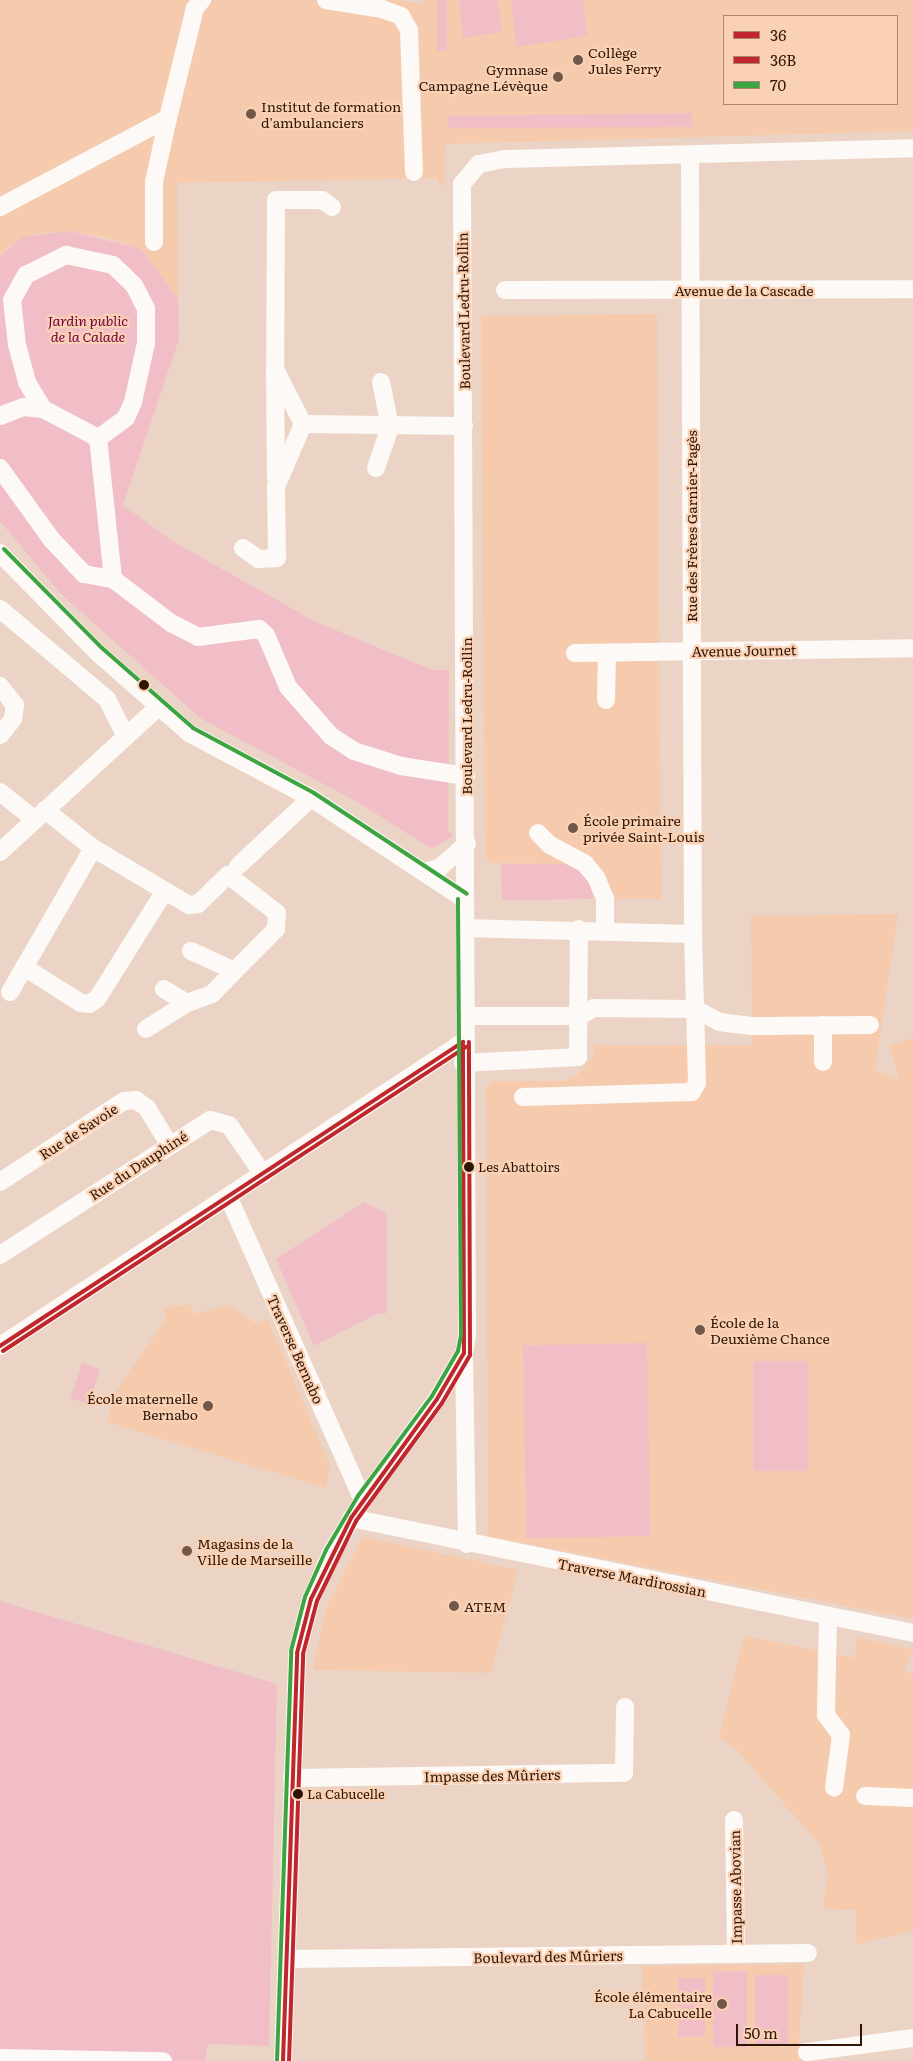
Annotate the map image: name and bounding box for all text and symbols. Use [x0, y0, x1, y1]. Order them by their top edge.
legend [723, 15, 898, 105]
text: 36 [770, 23, 786, 46]
place label: Collège Jules Ferry [588, 44, 661, 76]
text: 36B [770, 48, 796, 71]
marker: Collège Jules Ferry [572, 54, 584, 66]
place label: Gymnase Campagne Lévèque [419, 61, 548, 94]
marker: Gymnase Campagne Lévèque [552, 71, 564, 83]
text: 70 [770, 73, 786, 96]
place label: Institut de formation d'ambulanciers [261, 98, 401, 130]
marker: Institut de formation d'ambulanciers [245, 108, 257, 120]
street label: Boulevard Ledru-Rollin [453, 232, 473, 390]
street label: Avenue de la Cascade [674, 282, 814, 298]
park label: Jardin public de la Calade [48, 312, 128, 344]
street label: Rue des Frères Garnier-Pagès [683, 430, 699, 622]
street label: Boulevard Ledru-Rollin [458, 637, 474, 795]
street label: Avenue Journet [692, 641, 796, 659]
unlabelled marker [139, 680, 149, 690]
place label: École primaire privée Saint-Louis [583, 812, 704, 844]
marker: École primaire privée Saint-Louis [567, 822, 579, 834]
street label: Rue de Savoie [36, 1099, 120, 1163]
street label: Rue du Dauphiné [86, 1127, 190, 1203]
place label: Les Abattoirs [478, 1159, 560, 1175]
marker: Les Abattoirs [464, 1162, 474, 1172]
street label: Traverse Bernabo [264, 1292, 328, 1406]
place label: École de la Deuxième Chance [710, 1314, 830, 1346]
marker: École de la Deuxième Chance [694, 1324, 706, 1336]
place label: École maternelle Bernabo [87, 1390, 198, 1422]
marker: École maternelle Bernabo [202, 1400, 214, 1412]
place label: Magasins de la Ville de Marseille [197, 1535, 312, 1568]
marker: Magasins de la Ville de Marseille [181, 1545, 193, 1557]
street label: Traverse Mardirossian [556, 1554, 708, 1600]
place label: ATEM [464, 1598, 506, 1614]
marker: ATEM [448, 1600, 460, 1612]
street label: Impasse des Mûriers [424, 1765, 560, 1785]
place label: La Cabucelle [307, 1786, 385, 1802]
marker: La Cabucelle [293, 1789, 303, 1799]
street label: Impasse Abovian [726, 1830, 744, 1944]
street label: Boulevard des Mûriers [473, 1946, 623, 1966]
place label: École élémentaire La Cabucelle [594, 1988, 712, 2020]
marker: École élémentaire La Cabucelle [716, 1998, 728, 2010]
scale bar [738, 2014, 864, 2046]
text: 50 m [744, 2021, 778, 2044]

